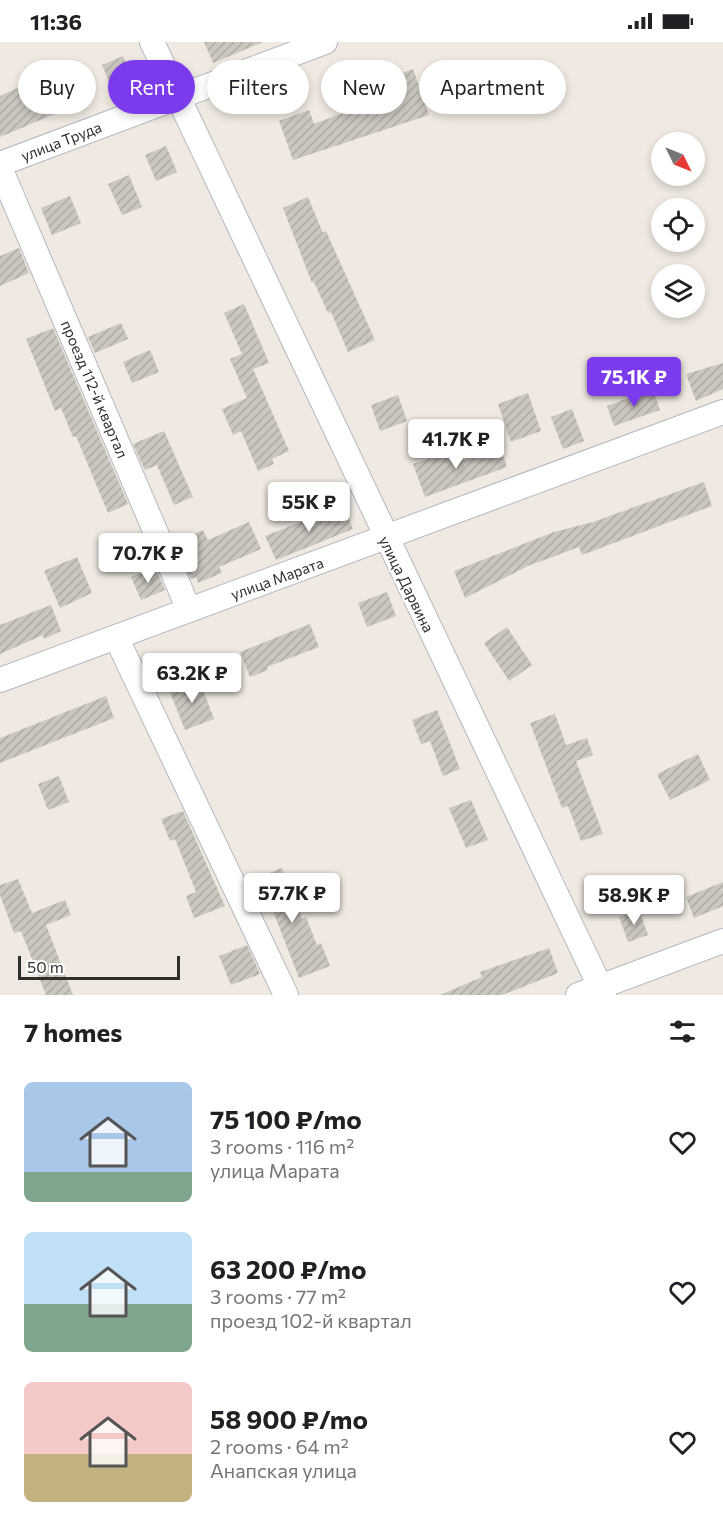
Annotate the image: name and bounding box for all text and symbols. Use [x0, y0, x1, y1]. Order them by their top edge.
text: 11:36 [30, 8, 82, 35]
chip: Buy [18, 60, 96, 114]
chip: Rent [108, 60, 195, 114]
chip: Filters [207, 60, 309, 114]
chip: New [321, 60, 407, 114]
chip: Apartment [419, 60, 566, 114]
street label: улица Труда [18, 117, 104, 165]
north arrow [651, 132, 705, 186]
map controls [651, 132, 705, 318]
button: locate [651, 198, 705, 252]
button: layers [651, 264, 705, 318]
street label: проезд 112-й квартал [58, 317, 132, 461]
pin: 75.1K ₽ [579, 357, 689, 408]
text: 75.1K ₽ [601, 364, 667, 388]
pin: 41.7K ₽ [401, 419, 511, 470]
text: 41.7K ₽ [422, 426, 490, 450]
pin: 55K ₽ [267, 482, 351, 533]
text: 55K ₽ [282, 489, 336, 513]
pin: 70.7K ₽ [93, 533, 203, 584]
street label: улица Дарвина [376, 533, 438, 635]
text: 70.7K ₽ [113, 540, 183, 564]
street label: улица Марата [228, 553, 326, 603]
pin: 63.2K ₽ [137, 653, 247, 704]
text: 63.2K ₽ [156, 660, 228, 684]
pin: 57.7K ₽ [237, 873, 347, 924]
pin: 58.9K ₽ [579, 875, 689, 926]
text: 57.7K ₽ [258, 880, 326, 904]
text: 58.9K ₽ [598, 882, 670, 906]
scale bar [18, 953, 180, 980]
text: 50 m [27, 957, 64, 976]
icon: filters [666, 1015, 699, 1048]
text: 7 homes [24, 1016, 122, 1047]
text: 75 100 ₽/mo [210, 1103, 362, 1134]
icon: home [72, 1106, 144, 1178]
icon: heart [666, 1126, 699, 1159]
text: 3 rooms · 116 m² [210, 1134, 354, 1158]
text: улица Марата [210, 1158, 340, 1182]
text: 63 200 ₽/mo [210, 1253, 366, 1284]
icon: home [72, 1256, 144, 1328]
icon: heart [666, 1276, 699, 1309]
text: 3 rooms · 77 m² [210, 1284, 346, 1308]
text: проезд 102-й квартал [210, 1308, 412, 1332]
text: 58 900 ₽/mo [210, 1403, 368, 1434]
icon: home [72, 1406, 144, 1478]
icon: heart [666, 1426, 699, 1459]
text: 2 rooms · 64 m² [210, 1434, 349, 1458]
text: Анапская улица [210, 1458, 357, 1482]

